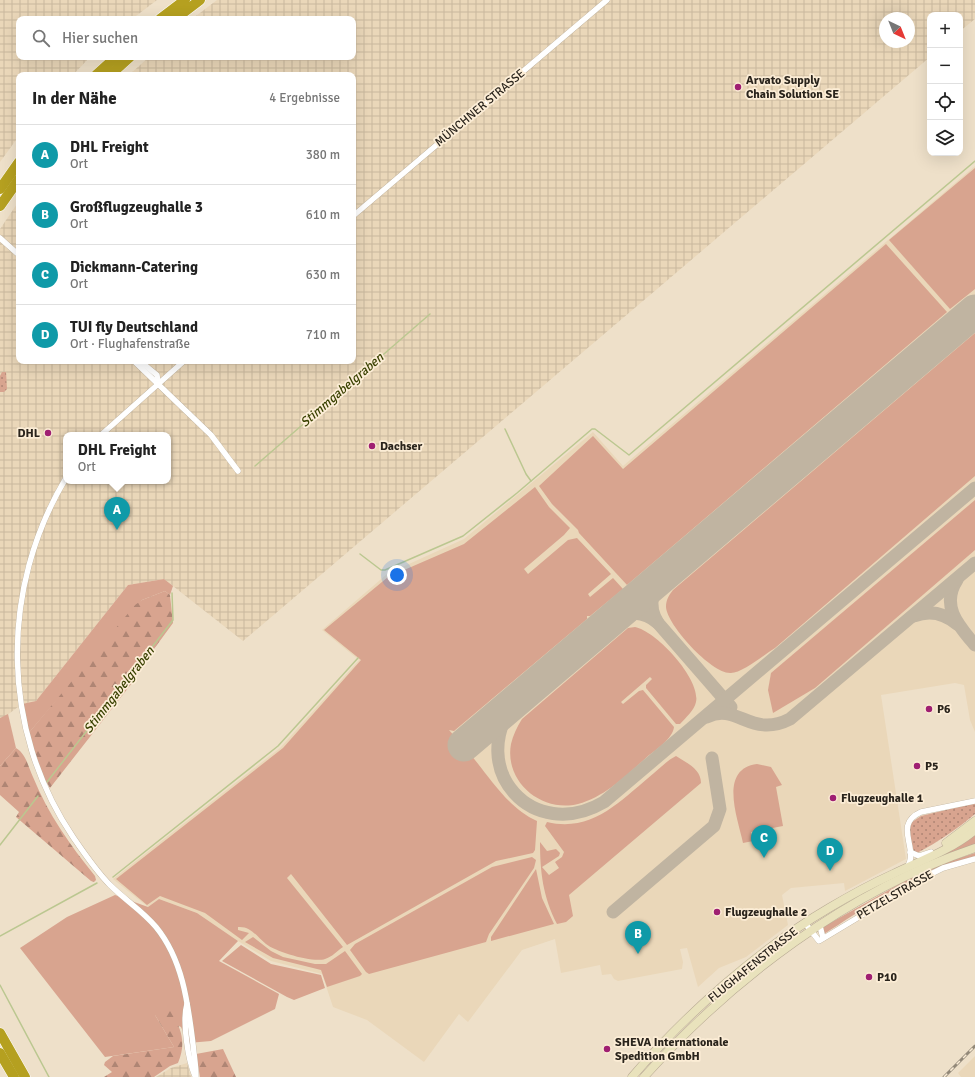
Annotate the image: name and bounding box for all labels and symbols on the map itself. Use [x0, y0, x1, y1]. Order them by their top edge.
north arrow [879, 12, 915, 48]
street label: MÜNCHNER STRASSE [432, 66, 528, 150]
place label: Arvato Supply Chain Solution SE [746, 73, 839, 102]
marker: Arvato Supply Chain Solution SE [733, 82, 743, 92]
water label: Stimmgabelgraben [297, 349, 388, 431]
place label: DHL [17, 426, 41, 441]
marker: DHL [43, 428, 53, 438]
place label: Dachser [380, 439, 422, 454]
marker: Dachser [367, 441, 377, 451]
pin: A [104, 497, 130, 530]
your location [387, 565, 407, 585]
water label: Stimmgabelgraben [80, 643, 158, 736]
place label: P6 [937, 702, 951, 717]
marker: P6 [924, 704, 934, 714]
place label: P5 [925, 759, 939, 774]
marker: P5 [912, 761, 922, 771]
place label: Flugzeughalle 1 [841, 791, 924, 806]
marker: Flugzeughalle 1 [828, 793, 838, 803]
pin: C [751, 825, 777, 858]
pin: D [817, 838, 843, 871]
street label: PETZELSTRASSE [854, 867, 936, 923]
place label: Flugzeughalle 2 [725, 905, 807, 920]
marker: Flugzeughalle 2 [712, 907, 722, 917]
pin: B [625, 921, 651, 954]
street label: FLUGHAFENSTRASSE [705, 924, 801, 1006]
place label: P10 [877, 970, 898, 985]
marker: P10 [864, 972, 874, 982]
place label: SHEVA Internationale Spedition GmbH [615, 1035, 729, 1064]
marker: SHEVA Internationale Spedition GmbH [602, 1044, 612, 1054]

